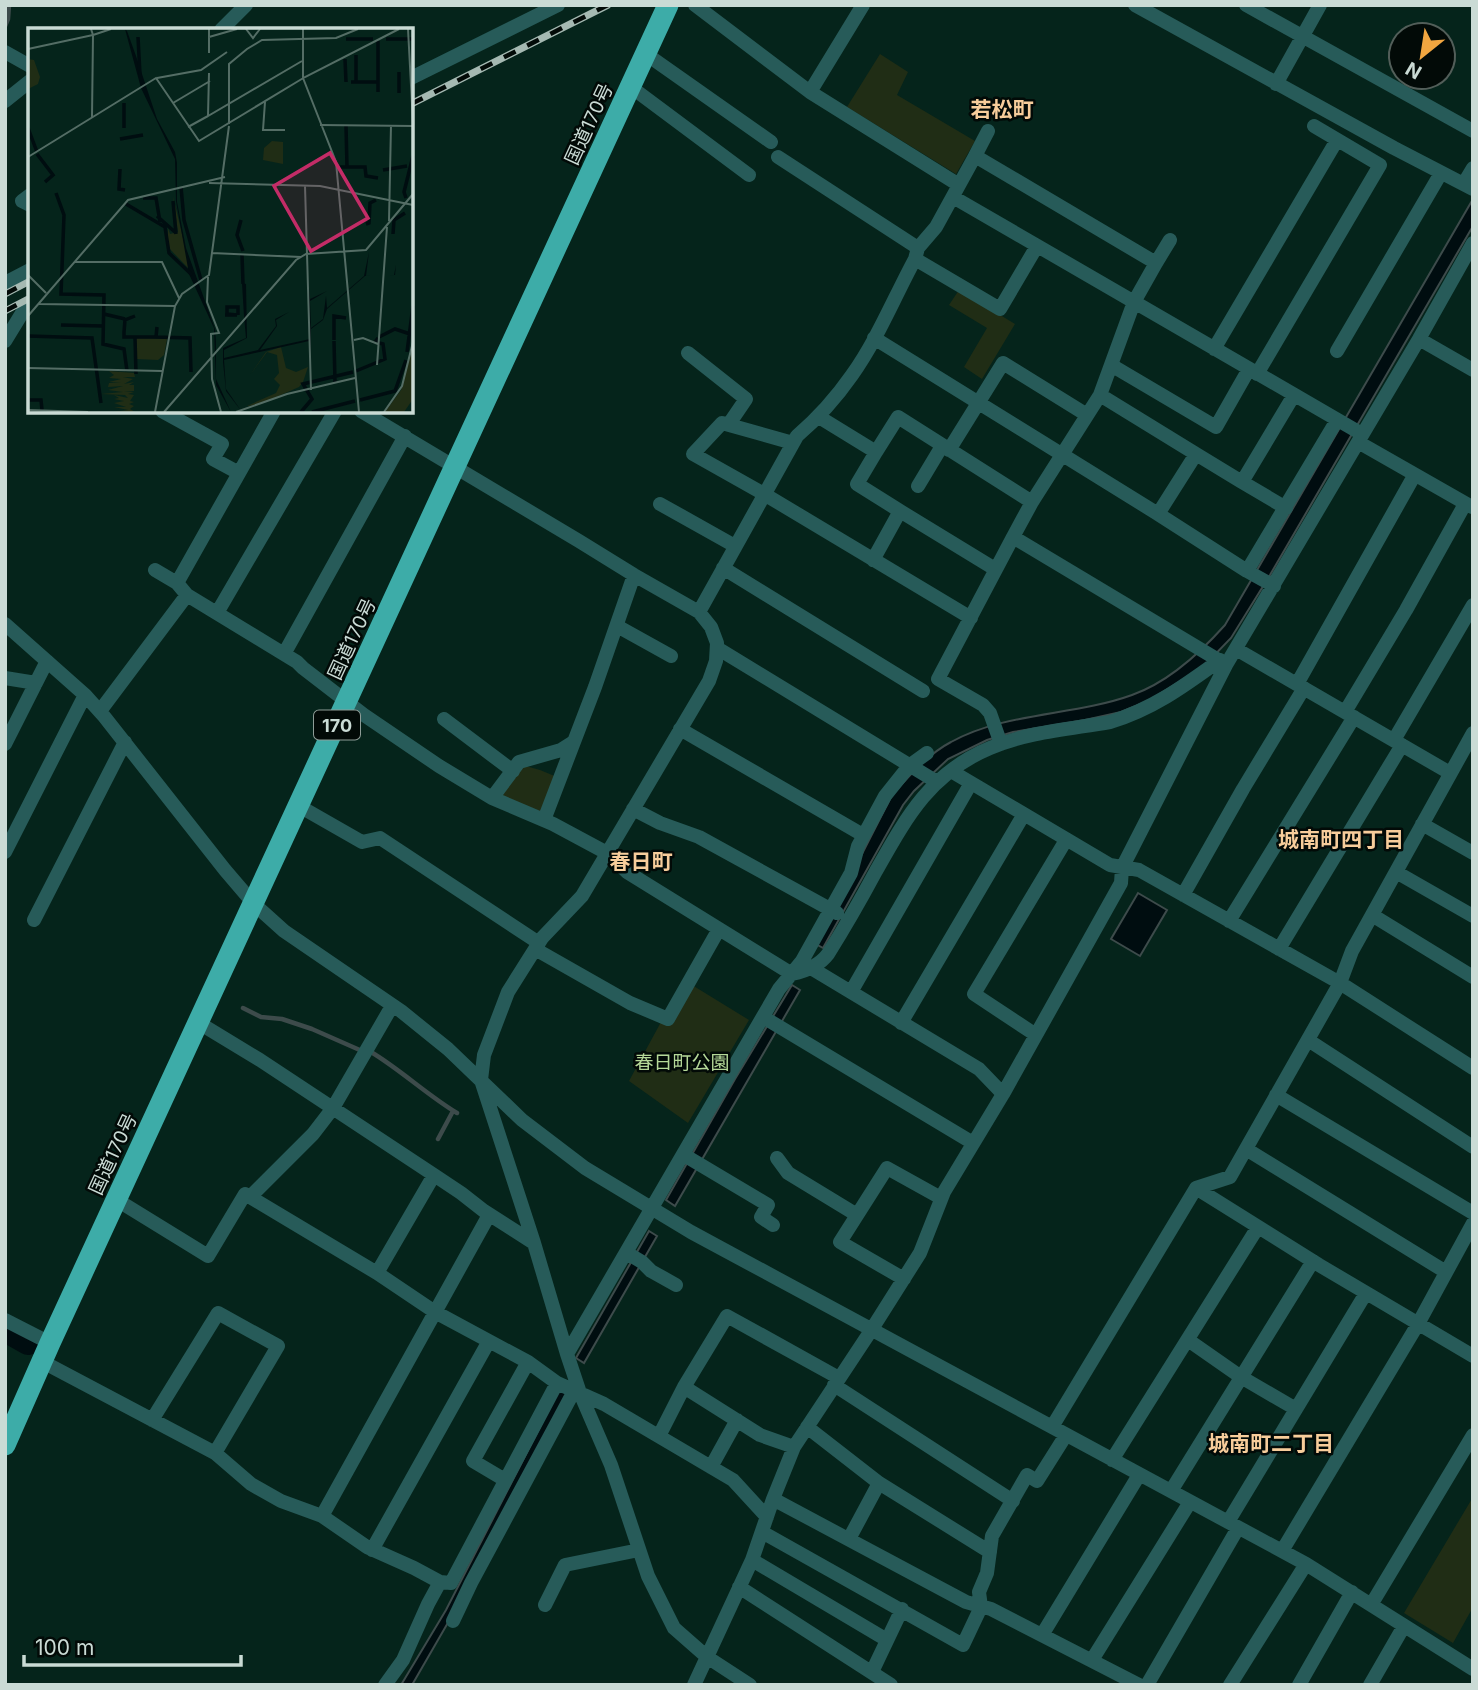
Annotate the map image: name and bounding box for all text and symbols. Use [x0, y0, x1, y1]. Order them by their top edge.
north arrow [1387, 21, 1457, 91]
inset map [28, 28, 413, 413]
text: N [1402, 57, 1426, 84]
street label: 国道170号 [560, 80, 618, 168]
district label: 若松町 [971, 97, 1034, 122]
street label: 国道170号 [323, 595, 381, 683]
road number: 170 [314, 710, 360, 740]
district label: 城南町四丁目 [1278, 827, 1404, 852]
district label: 春日町 [610, 849, 673, 874]
park label: 春日町公園 [634, 1051, 730, 1074]
street label: 国道170号 [84, 1110, 142, 1198]
district label: 城南町二丁目 [1208, 1431, 1334, 1456]
scale bar [24, 1624, 242, 1668]
text: 100 m [35, 1635, 94, 1660]

